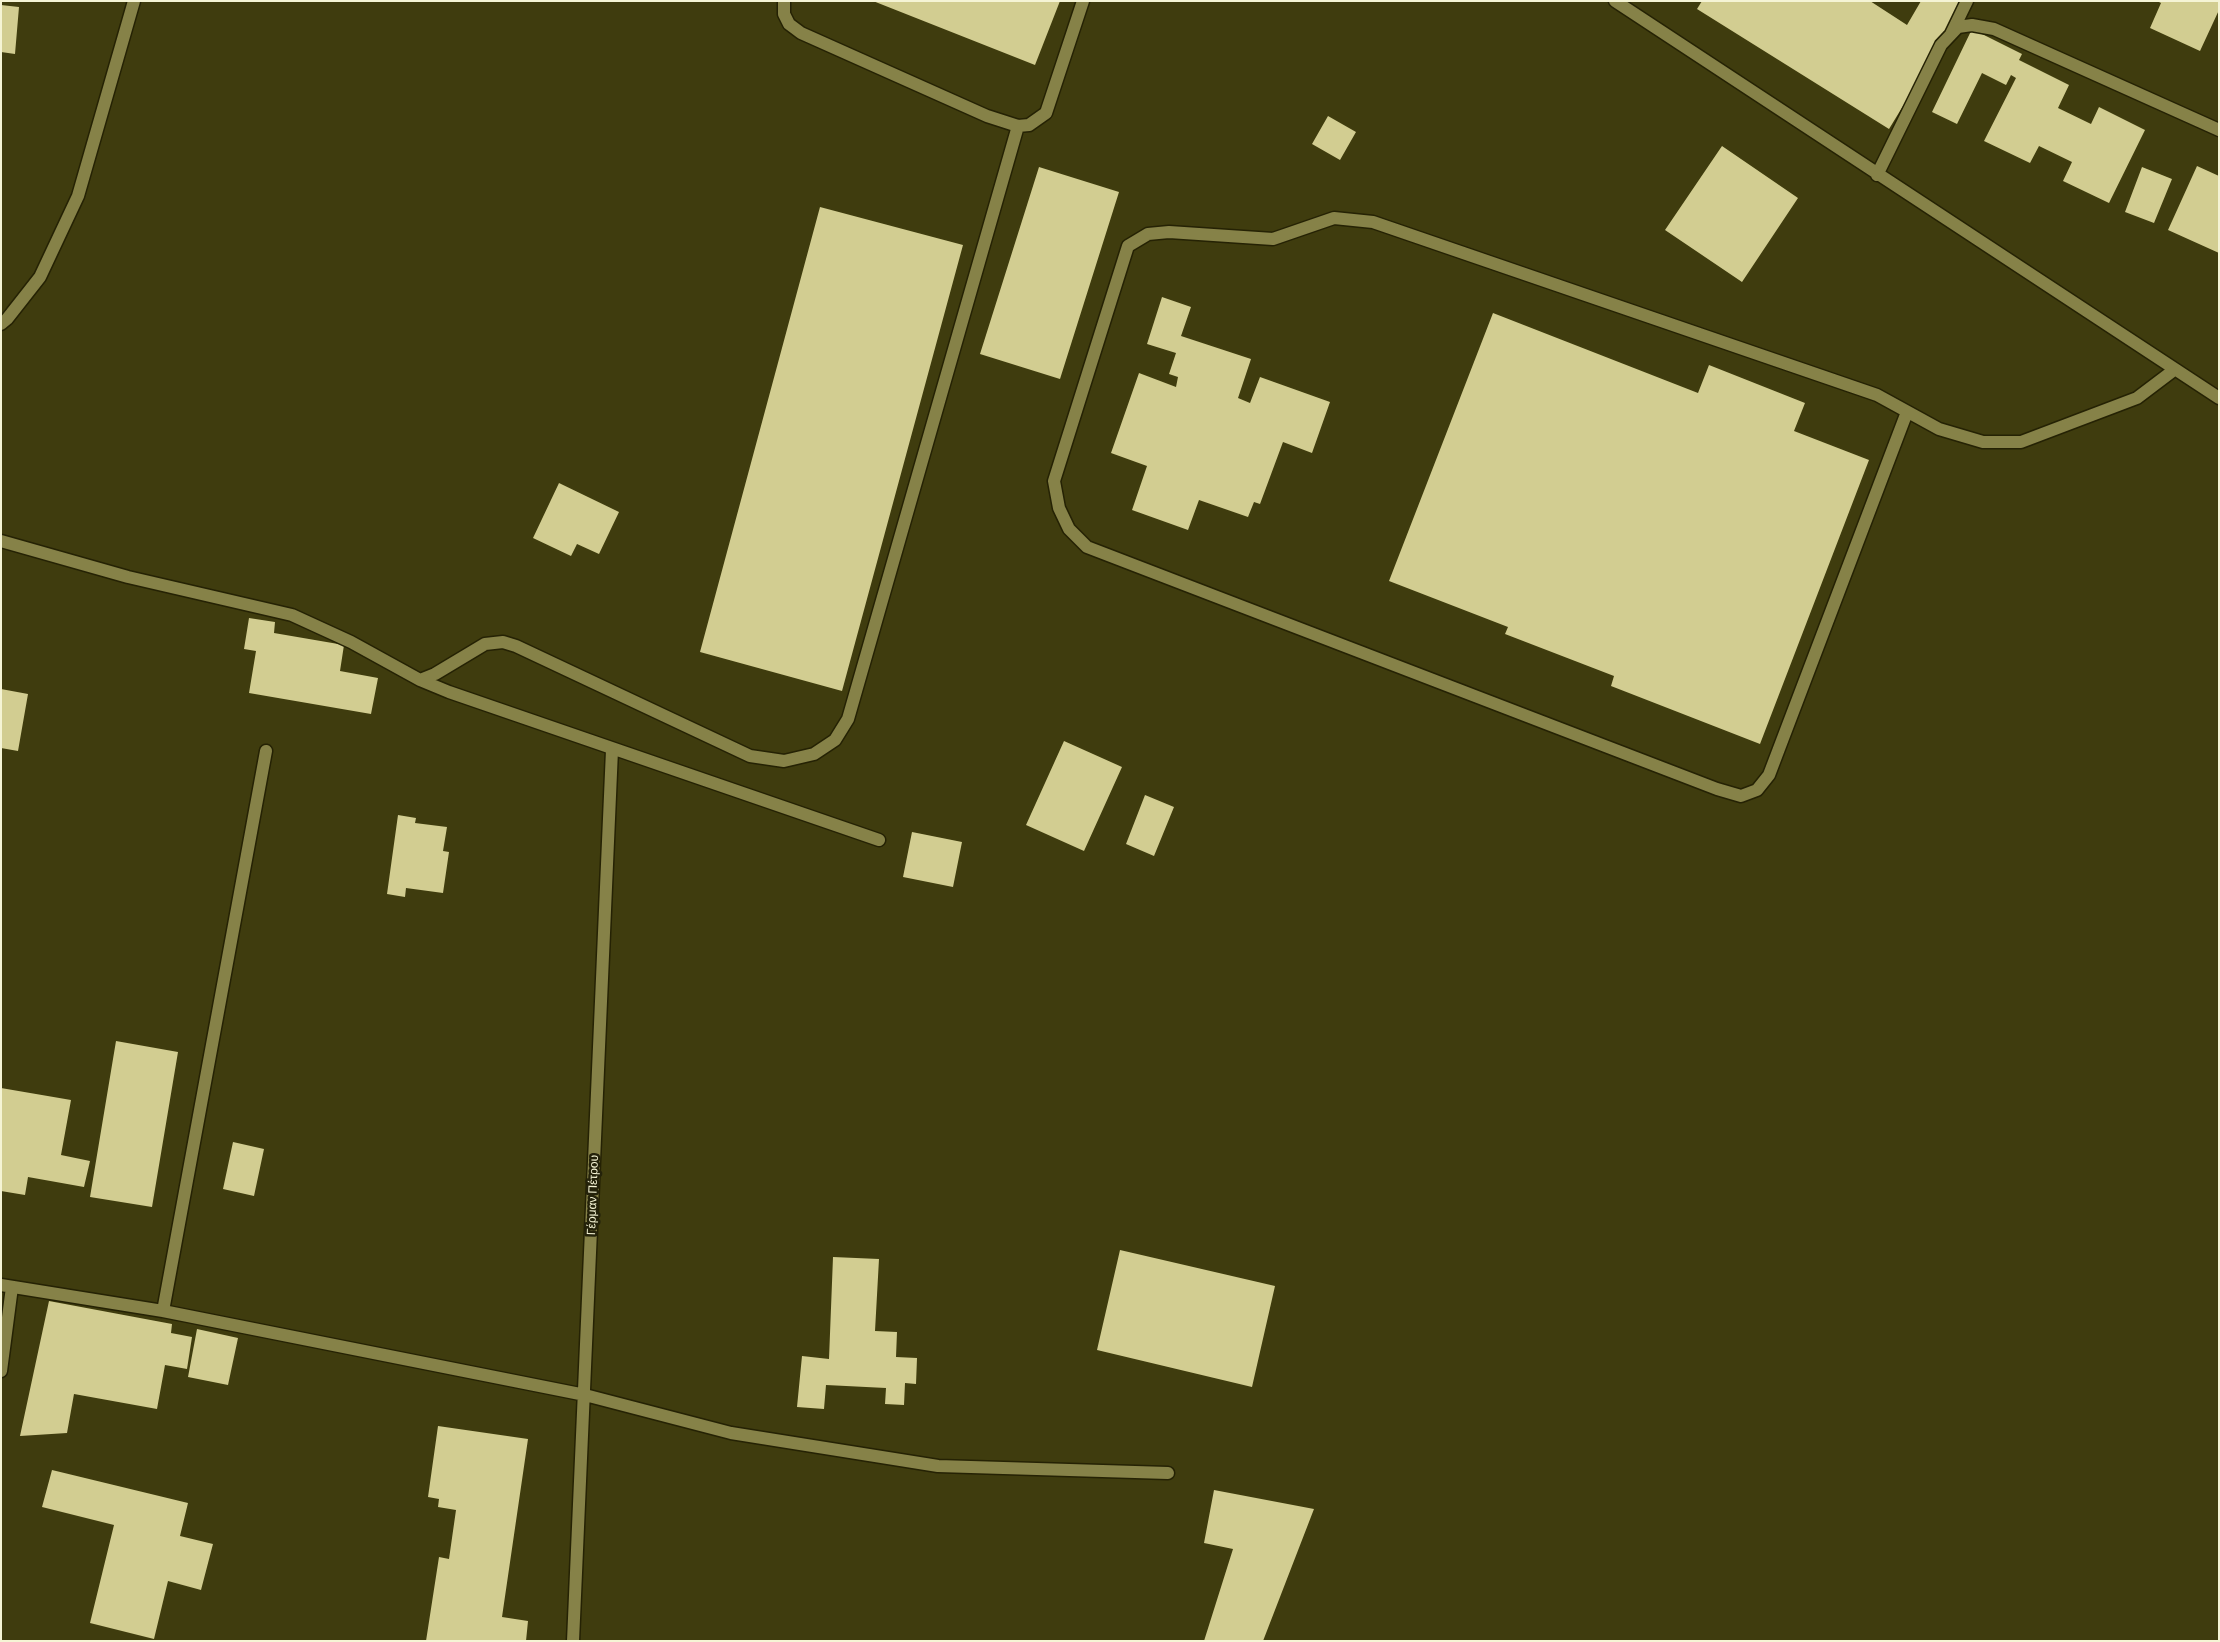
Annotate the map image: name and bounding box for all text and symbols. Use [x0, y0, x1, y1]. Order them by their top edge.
street label: Γέρμαν Πέτρου [584, 1155, 602, 1235]

